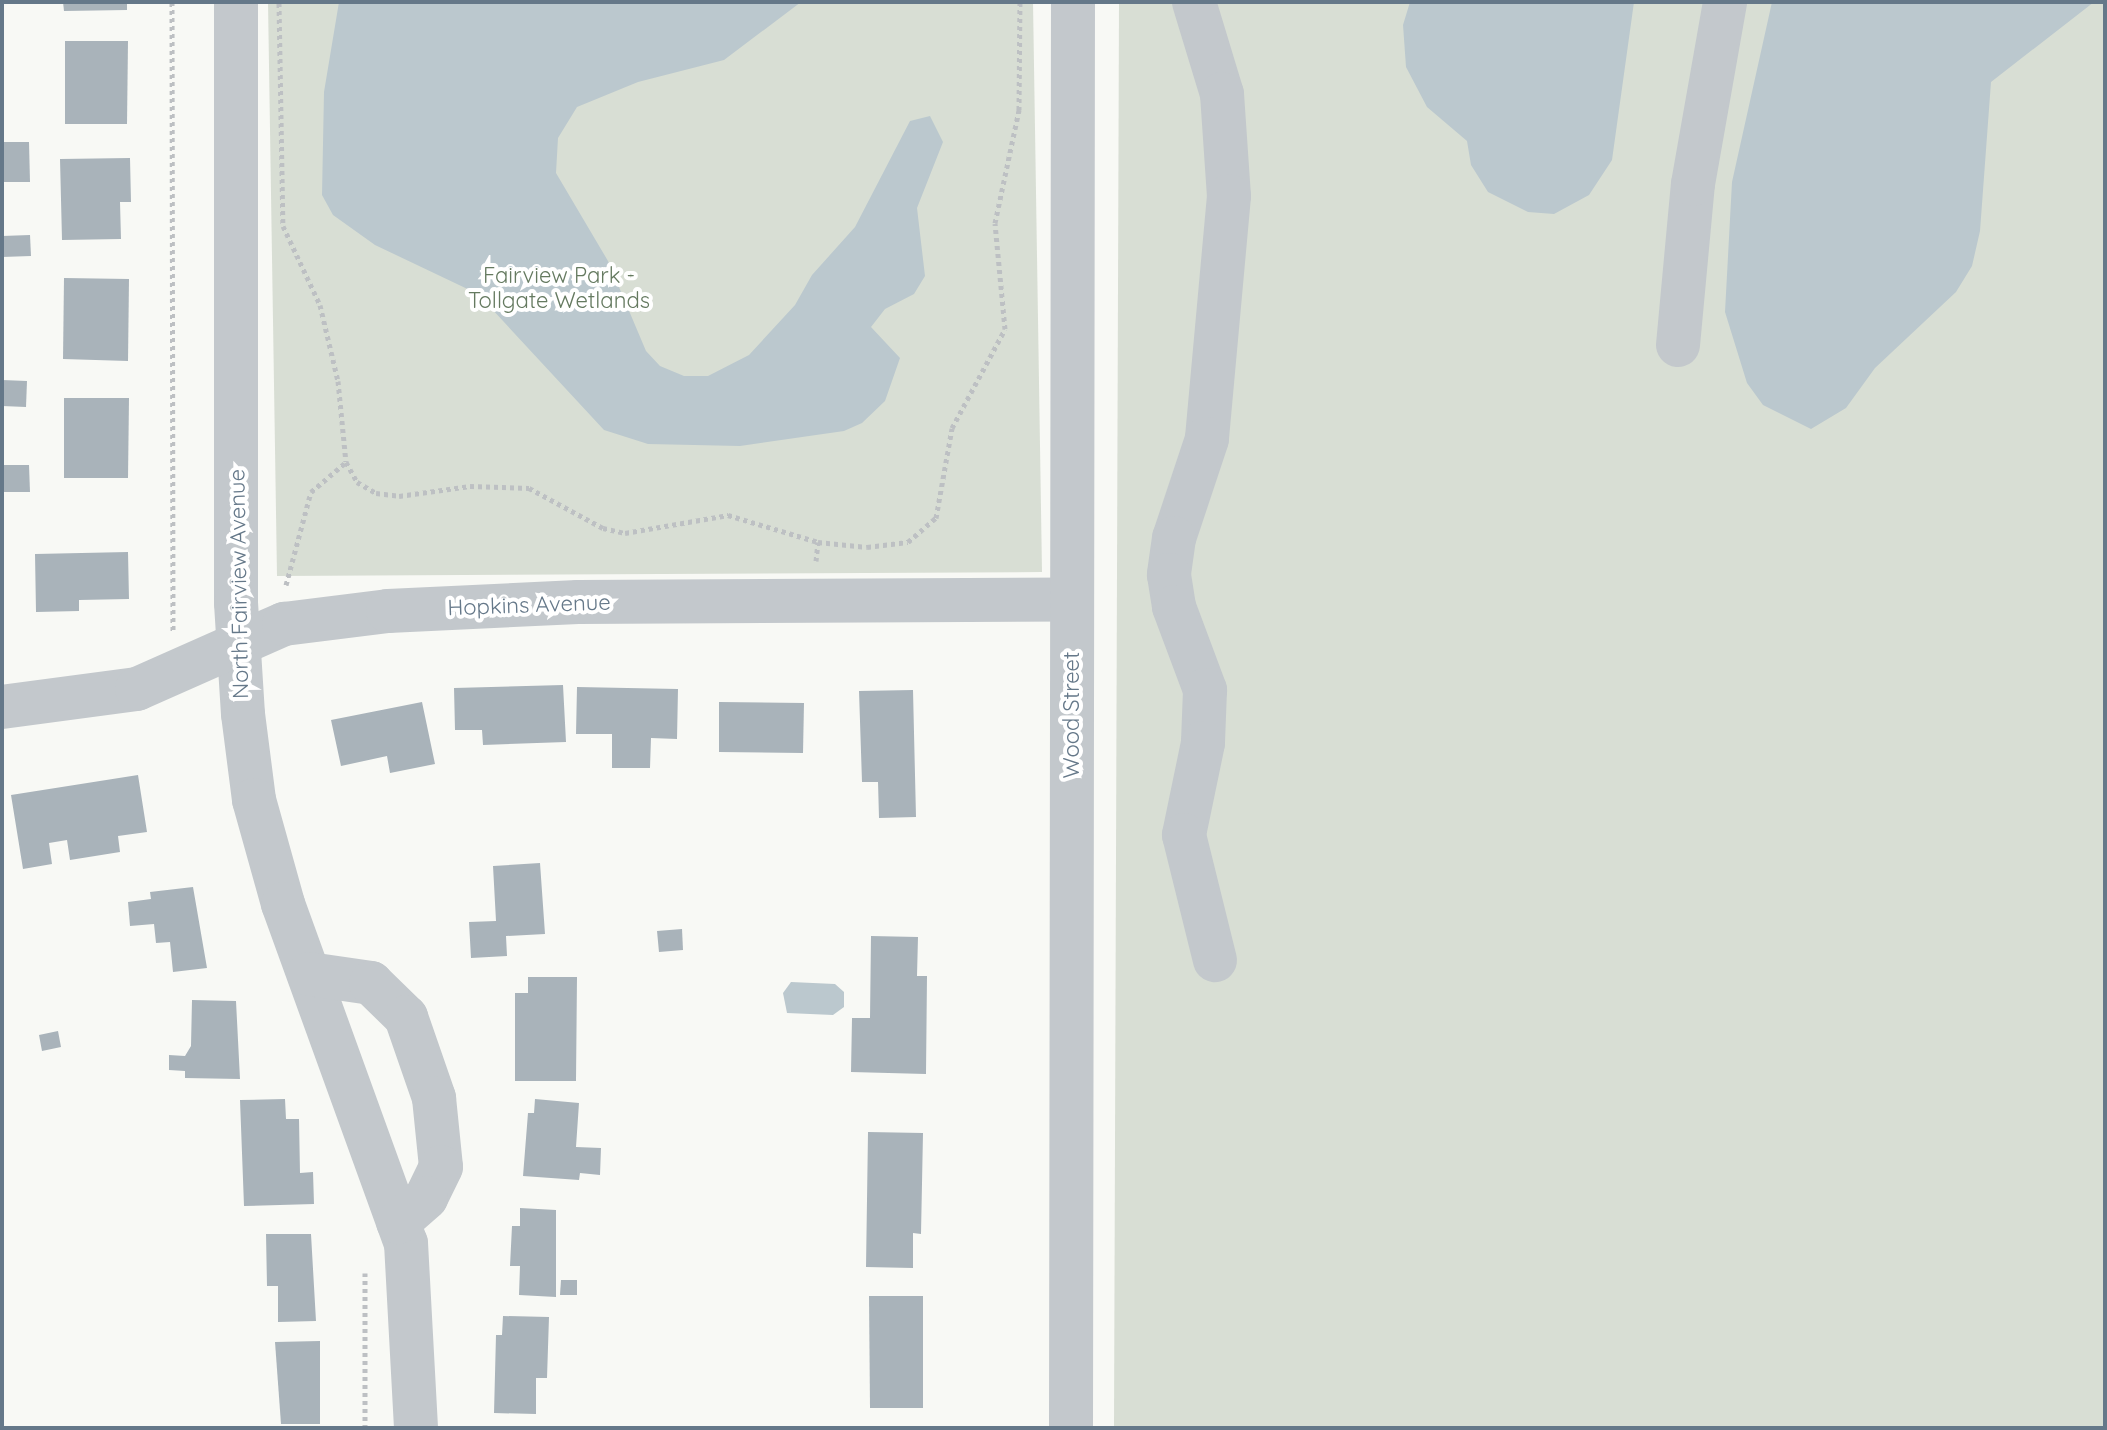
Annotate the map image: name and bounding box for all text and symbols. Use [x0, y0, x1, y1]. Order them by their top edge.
park label: Fairview Park - Tollgate Wetlands [468, 262, 650, 314]
street label: North Fairview Avenue [224, 469, 254, 699]
street label: Hopkins Avenue [447, 589, 611, 621]
street label: Wood Street [1059, 652, 1085, 778]

